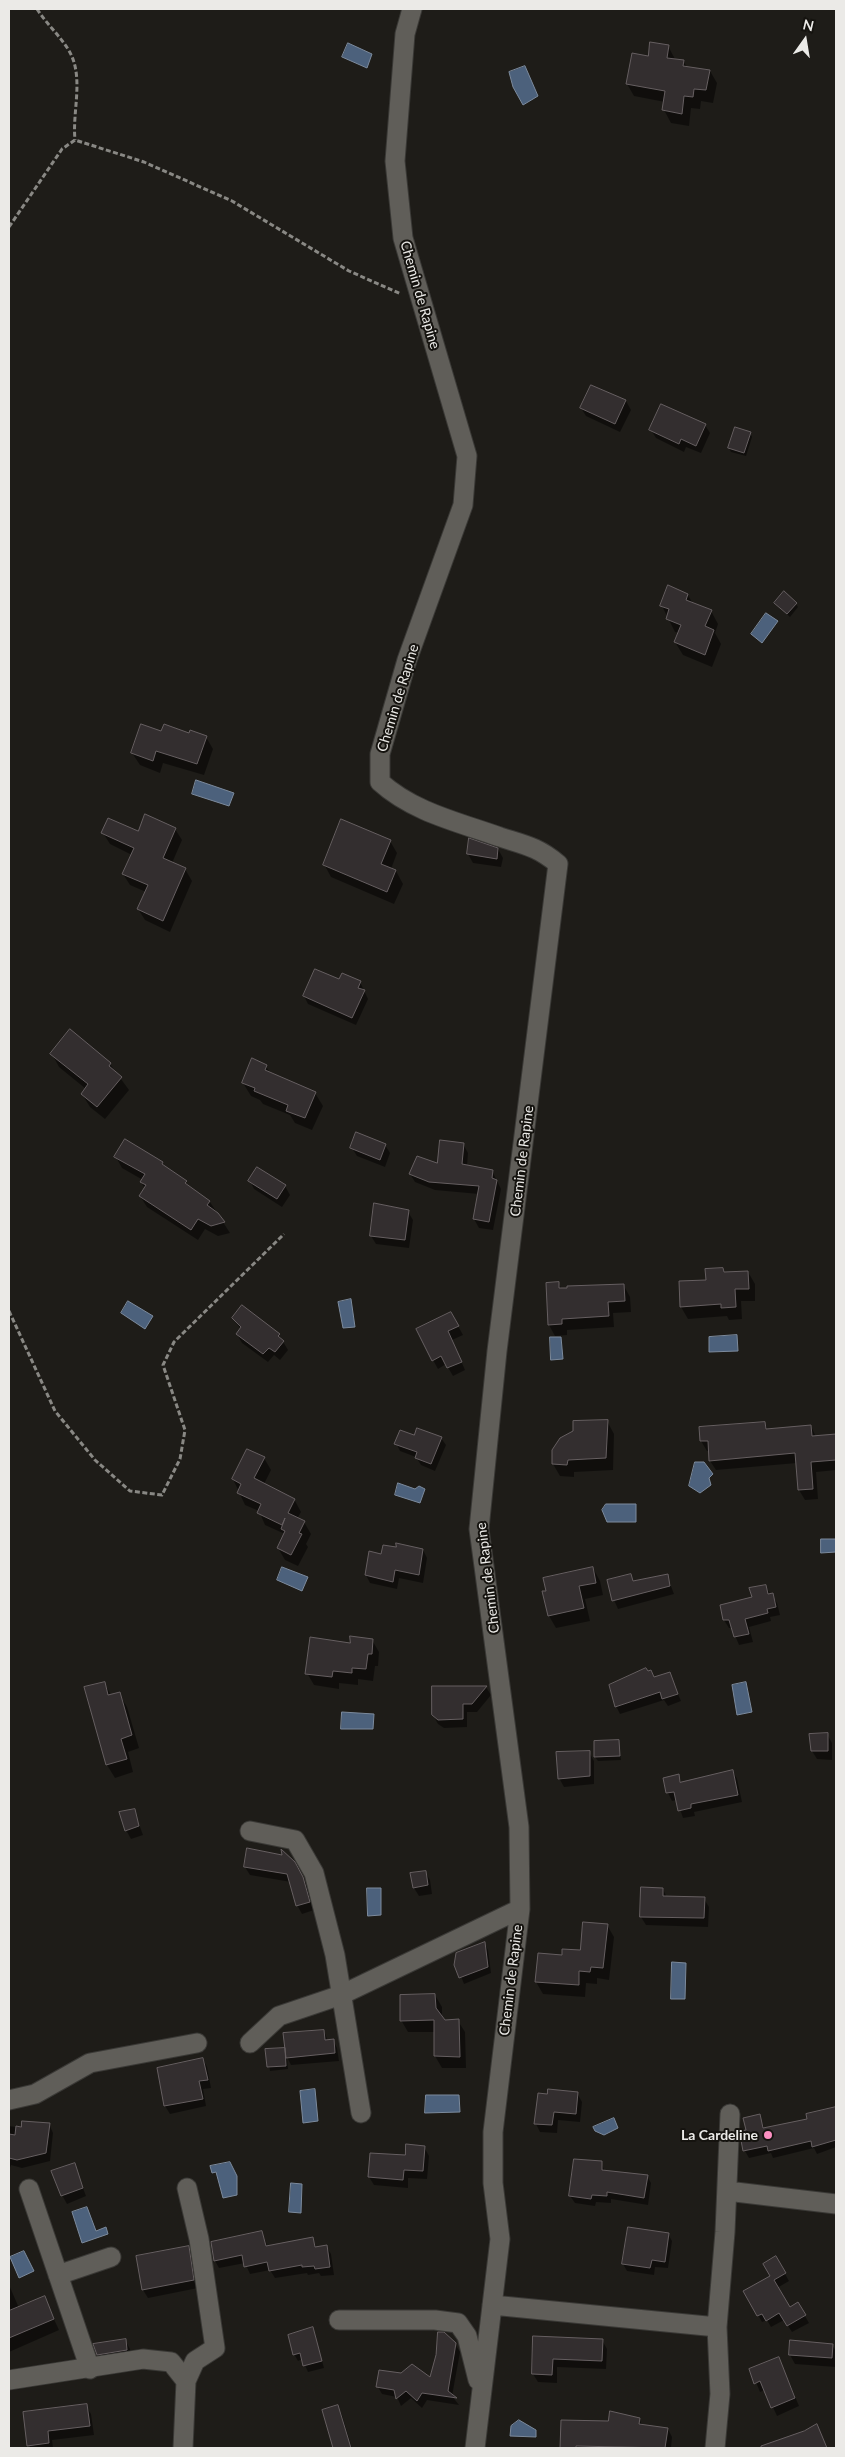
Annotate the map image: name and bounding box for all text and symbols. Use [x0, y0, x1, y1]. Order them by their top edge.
north arrow [780, 15, 830, 65]
text: N [801, 15, 816, 34]
street label: Chemin de Rapine [397, 239, 443, 351]
street label: Chemin de Rapine [374, 642, 422, 754]
street label: Chemin de Rapine [507, 1105, 537, 1217]
street label: Chemin de Rapine [473, 1522, 503, 1634]
street label: Chemin de Rapine [496, 1924, 526, 2036]
place label: La Cardeline [681, 2127, 758, 2143]
marker: La Cardeline [762, 2129, 774, 2141]

